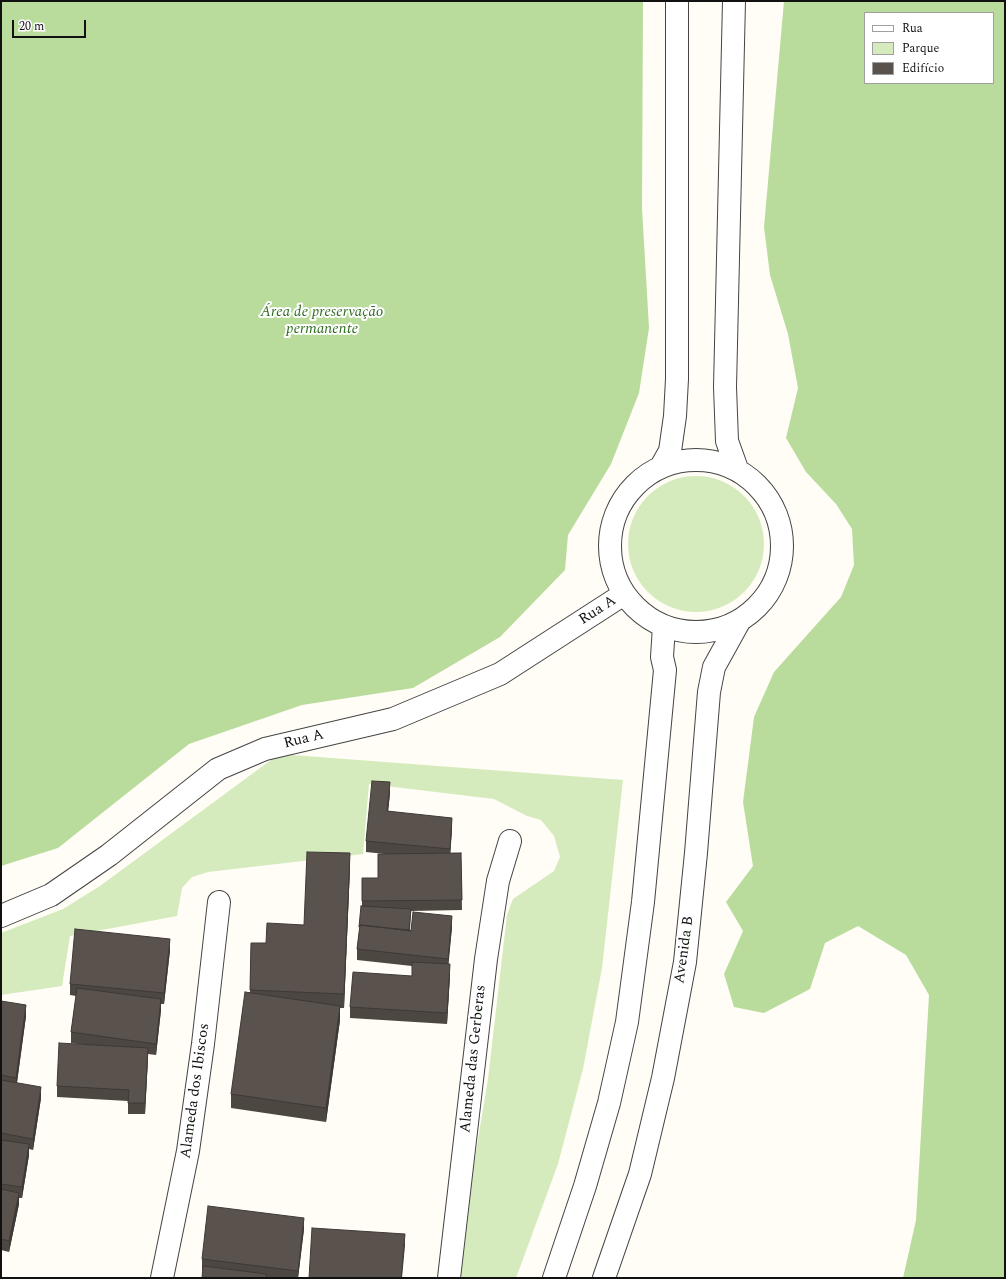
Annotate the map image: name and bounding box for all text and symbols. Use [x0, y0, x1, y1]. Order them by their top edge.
scale bar [14, 12, 88, 38]
legend [864, 12, 994, 84]
text: 20 m [19, 17, 44, 36]
text: Rua [902, 19, 923, 38]
text: Parque [902, 39, 939, 58]
text: Edifício [902, 59, 944, 78]
park label: Área de preservação permanente [261, 304, 383, 339]
street label: Rua A [576, 592, 620, 630]
street label: Rua A [282, 726, 326, 754]
street label: Avenida B [671, 915, 699, 985]
street label: Alameda das Gerberas [457, 984, 491, 1134]
street label: Alameda dos Ibiscos [178, 1022, 214, 1160]

